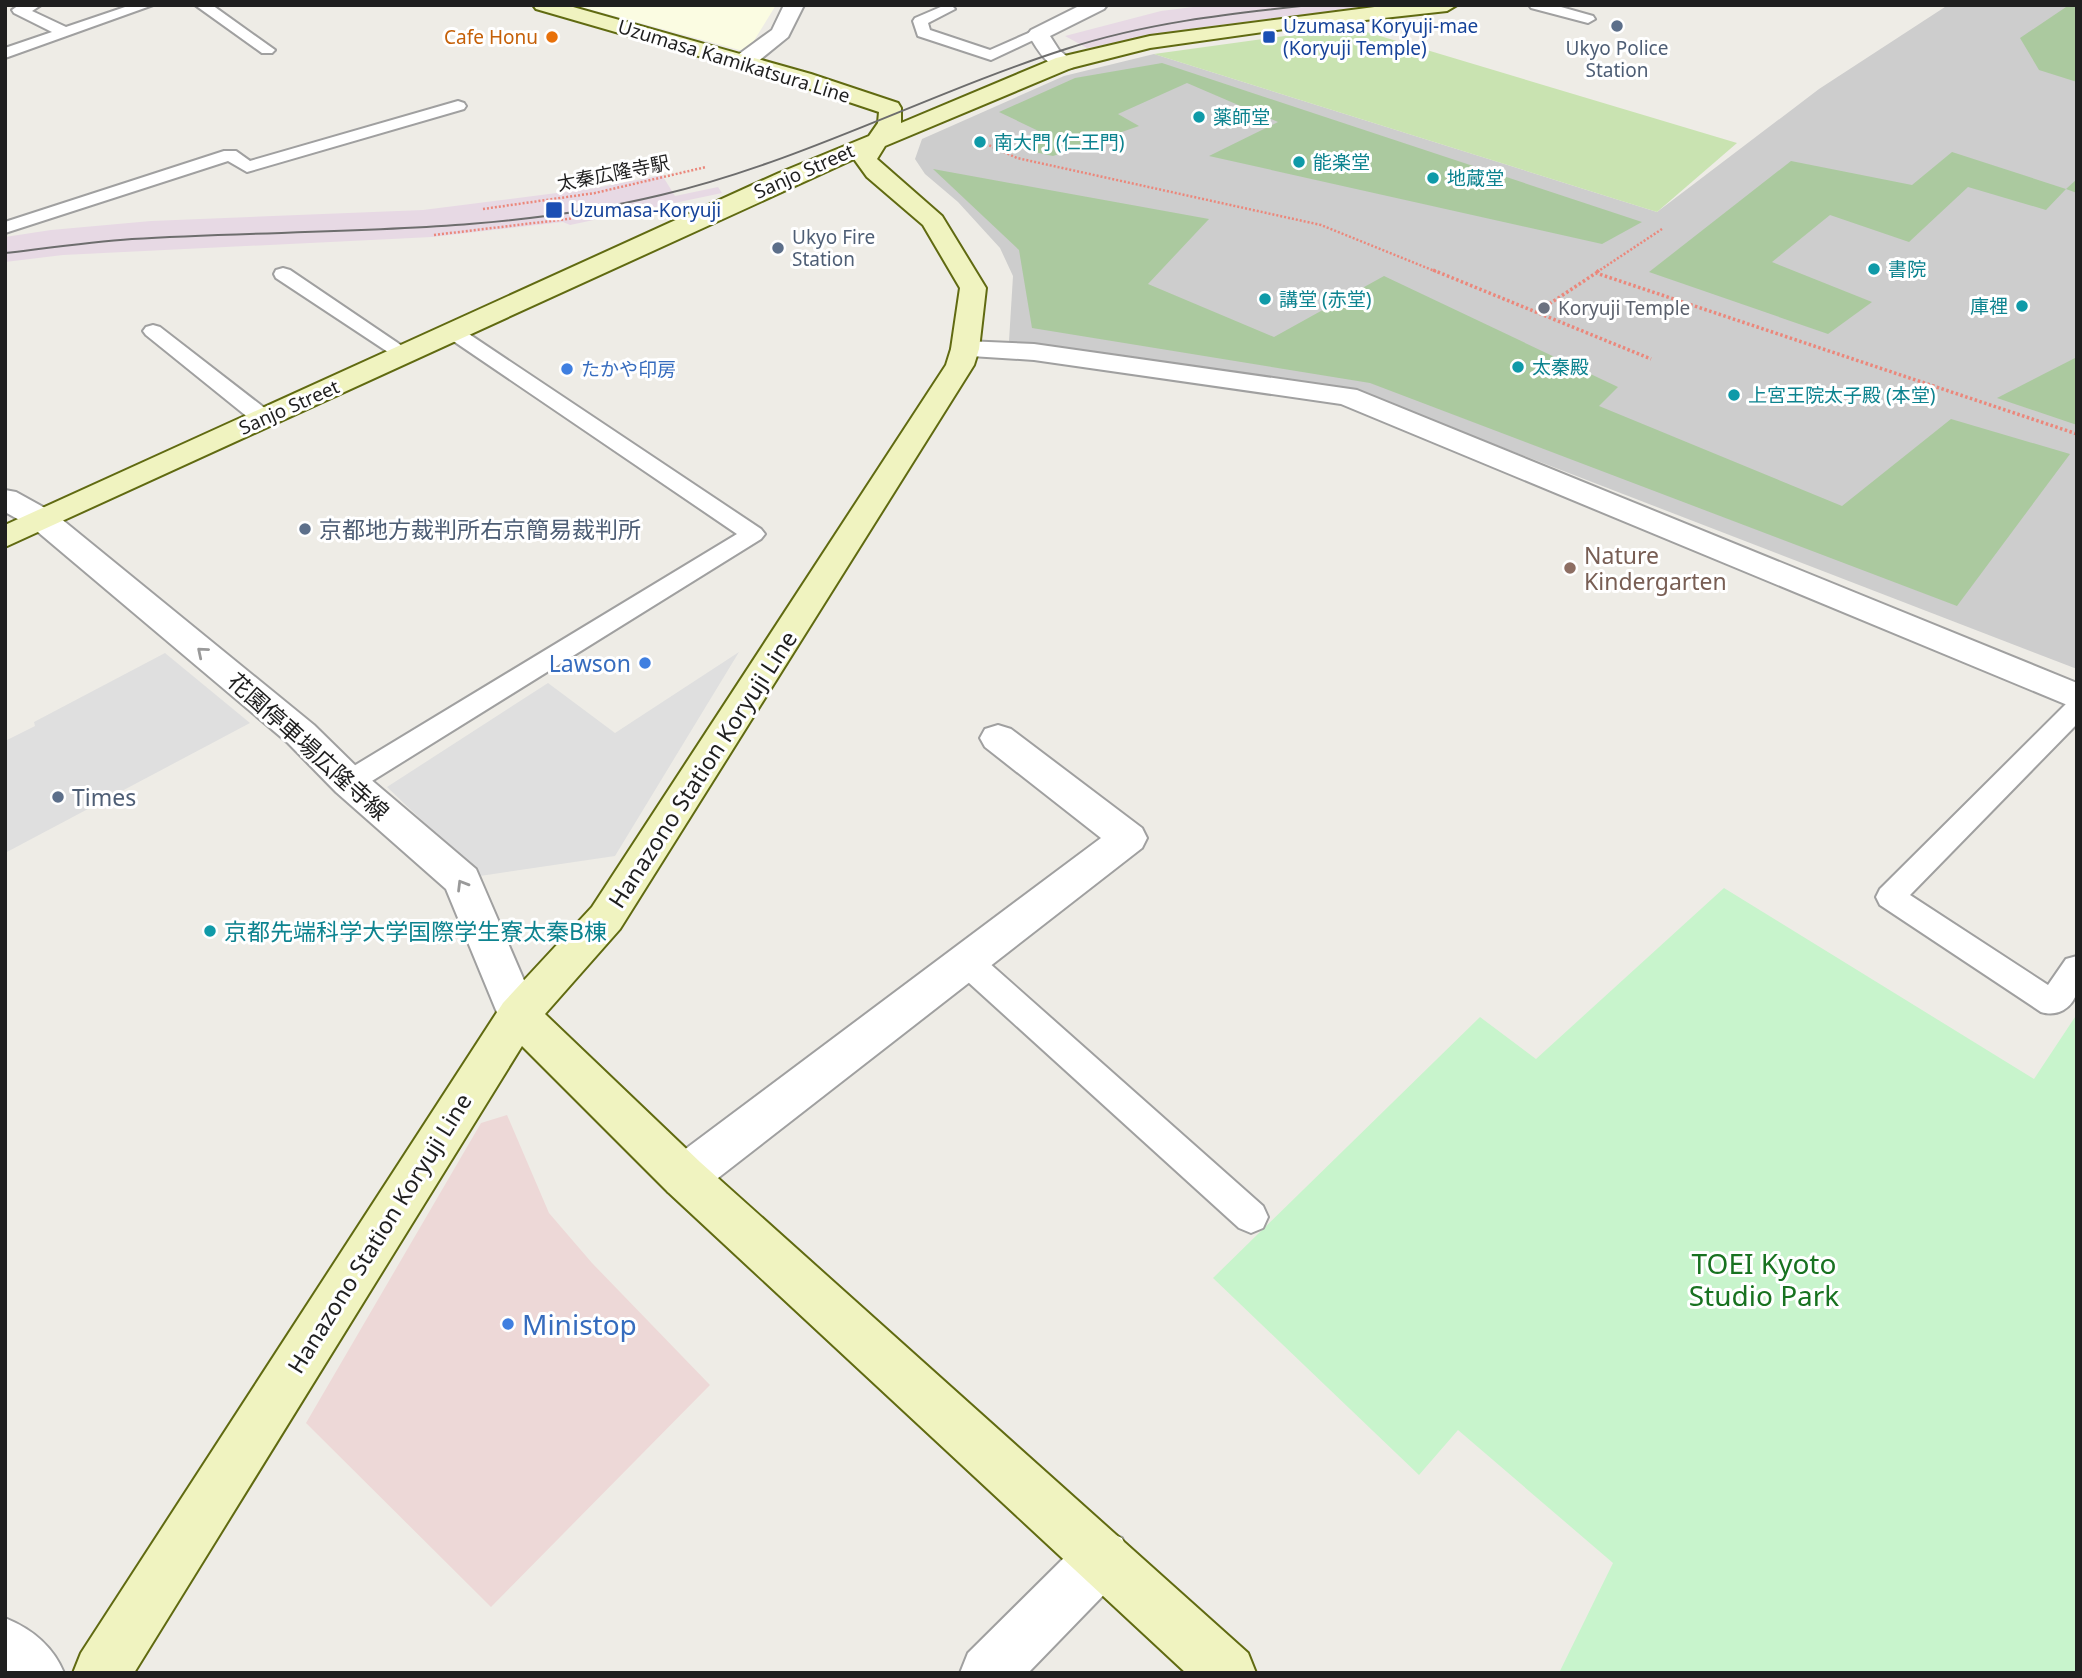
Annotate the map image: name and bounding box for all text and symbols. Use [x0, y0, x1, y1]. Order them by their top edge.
street label: Uzumasa Kamikatsura Line [615, 13, 853, 109]
place label: Uzumasa Koryuji-mae (Koryuji Temple) [1283, 13, 1478, 61]
marker: Ukyo Police Station [1609, 18, 1625, 34]
place label: Cafe Honu [444, 24, 538, 50]
marker: Cafe Honu [544, 29, 560, 45]
marker: Uzumasa Koryuji-mae (Koryuji Temple) [1261, 29, 1277, 45]
place label: Ukyo Police Station [1566, 35, 1668, 83]
place label: 薬師堂 [1213, 104, 1270, 130]
marker: 薬師堂 [1191, 109, 1207, 125]
place label: 南大門 (仁王門) [994, 129, 1124, 155]
marker: 南大門 (仁王門) [972, 134, 988, 150]
street label: Sanjo Street [750, 137, 858, 205]
street label: 太秦広隆寺駅 [555, 149, 671, 197]
place label: 能楽堂 [1313, 149, 1370, 175]
marker: 能楽堂 [1291, 154, 1307, 170]
place label: 地蔵堂 [1447, 165, 1504, 191]
marker: 地蔵堂 [1425, 170, 1441, 186]
place label: Uzumasa-Koryuji [570, 197, 721, 223]
marker: Uzumasa-Koryuji [544, 200, 564, 220]
place label: Ukyo Fire Station [792, 224, 875, 272]
marker: Ukyo Fire Station [770, 240, 786, 256]
place label: 書院 [1888, 256, 1926, 282]
marker: 書院 [1866, 261, 1882, 277]
place label: 講堂 (赤堂) [1279, 286, 1371, 312]
marker: 講堂 (赤堂) [1257, 291, 1273, 307]
place label: 庫裡 [1970, 293, 2008, 319]
place label: Koryuji Temple [1558, 295, 1690, 321]
marker: 庫裡 [2014, 298, 2030, 314]
marker: Koryuji Temple [1536, 300, 1552, 316]
place label: 太秦殿 [1532, 354, 1589, 380]
place label: たかや印房 [581, 356, 676, 382]
marker: 太秦殿 [1510, 359, 1526, 375]
marker: たかや印房 [559, 361, 575, 377]
street label: Sanjo Street [235, 373, 343, 441]
place label: 上宮王院太子殿 (本堂) [1748, 382, 1935, 408]
marker: 上宮王院太子殿 (本堂) [1726, 387, 1742, 403]
place label: 京都地方裁判所右京簡易裁判所 [319, 513, 641, 545]
marker: 京都地方裁判所右京簡易裁判所 [297, 521, 313, 537]
place label: Nature Kindergarten [1584, 539, 1727, 597]
marker: Nature Kindergarten [1562, 560, 1578, 576]
street label: Hanazono Station Koryuji Line [600, 624, 804, 914]
place label: Lawson [549, 647, 631, 679]
one-way arrow [198, 648, 211, 660]
marker: Lawson [637, 655, 653, 671]
street label: 花園停車場広隆寺線 [221, 665, 397, 827]
place label: Times [72, 781, 136, 813]
marker: Times [50, 789, 66, 805]
one-way arrow [457, 880, 470, 893]
place label: 京都先端科学大学国際学生寮太秦B棟 [224, 915, 607, 947]
marker: 京都先端科学大学国際学生寮太秦B棟 [202, 923, 218, 939]
street label: Hanazono Station Koryuji Line [279, 1087, 479, 1379]
park label: TOEI Kyoto Studio Park [1689, 1244, 1839, 1314]
place label: Ministop [522, 1305, 637, 1343]
marker: Ministop [500, 1316, 516, 1332]

